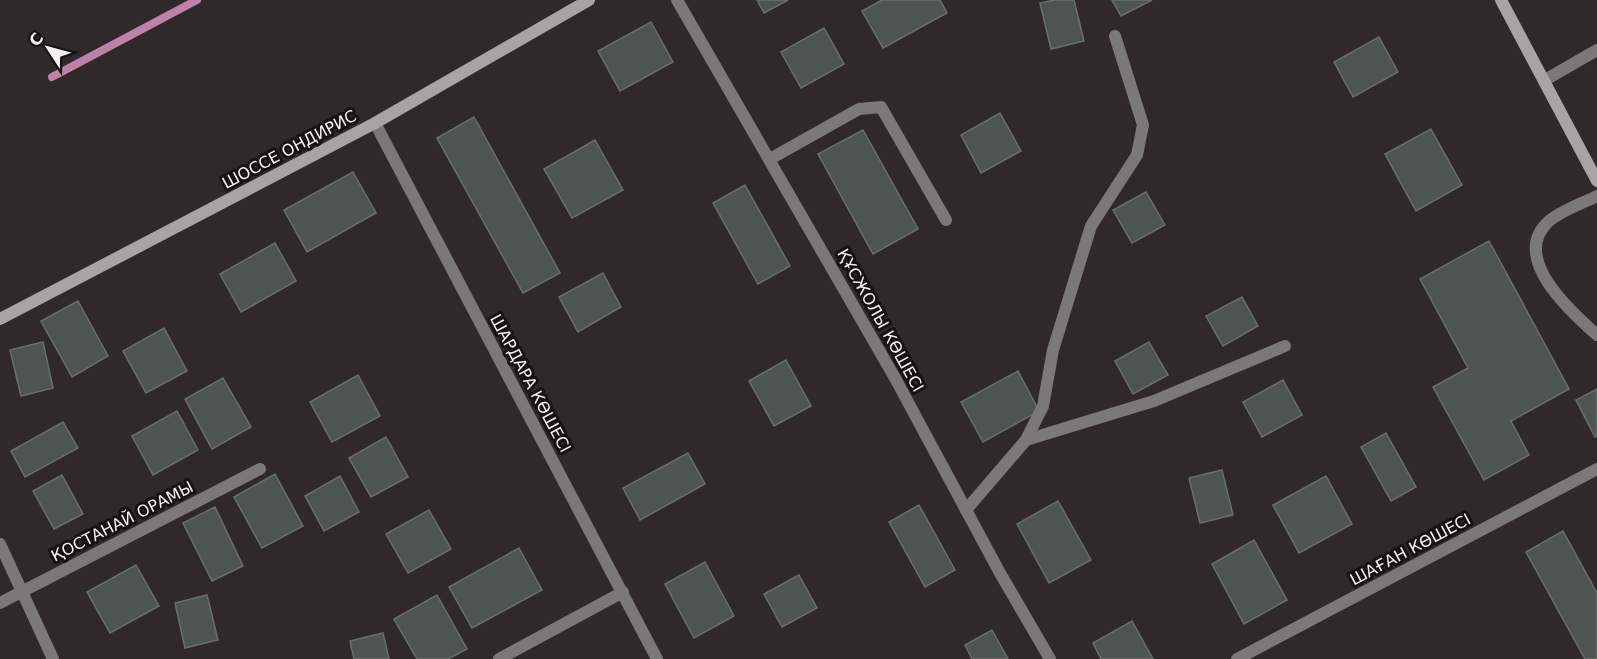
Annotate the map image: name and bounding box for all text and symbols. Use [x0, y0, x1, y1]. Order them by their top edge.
north arrow [18, 18, 78, 78]
text: С [25, 29, 47, 50]
street label: ШОССЕ ОНДИРИС [219, 106, 360, 193]
street label: ҚҰСЖОЛЫ КӨШЕСІ [833, 245, 928, 395]
street label: ШАРДАРА КӨШЕСІ [486, 311, 575, 456]
street label: ҚОСТАНАЙ ОРАМЫ [48, 477, 196, 566]
street label: ШАҒАН КӨШЕСІ [1347, 510, 1474, 589]

